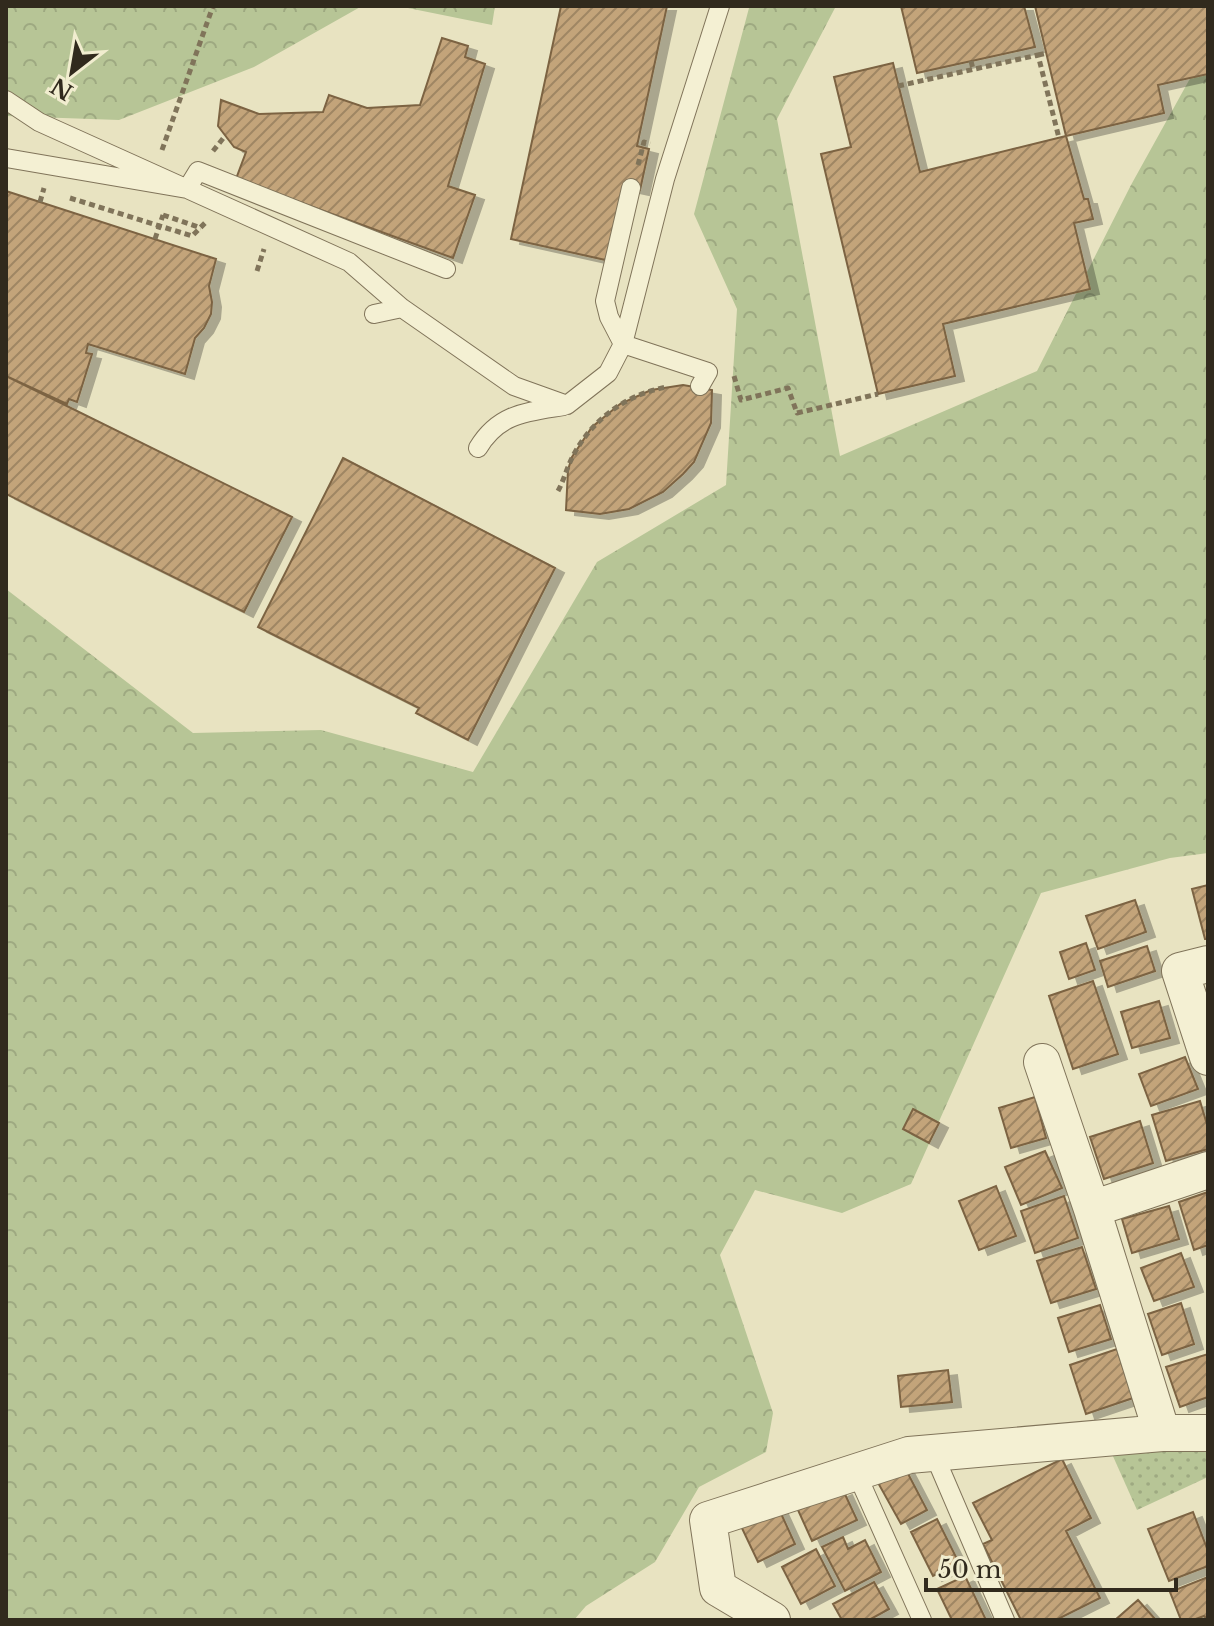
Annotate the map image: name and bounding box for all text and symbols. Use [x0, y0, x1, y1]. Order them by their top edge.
north arrow [32, 32, 112, 112]
text: N [46, 72, 78, 106]
scale bar [926, 1542, 1176, 1592]
text: 50 m [938, 1555, 1002, 1584]

